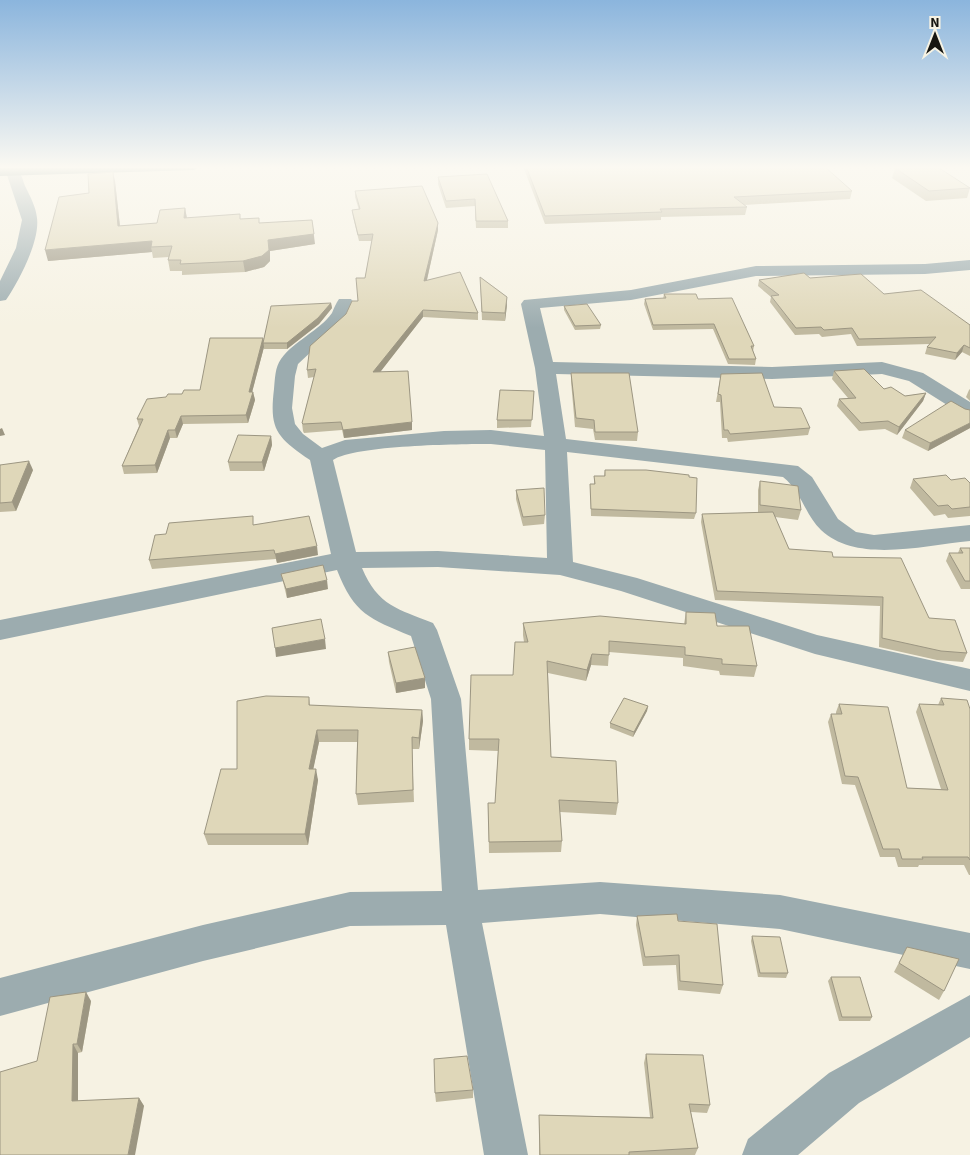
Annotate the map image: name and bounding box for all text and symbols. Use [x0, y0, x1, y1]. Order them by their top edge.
north arrow [910, 10, 960, 60]
text: N [930, 13, 940, 33]

